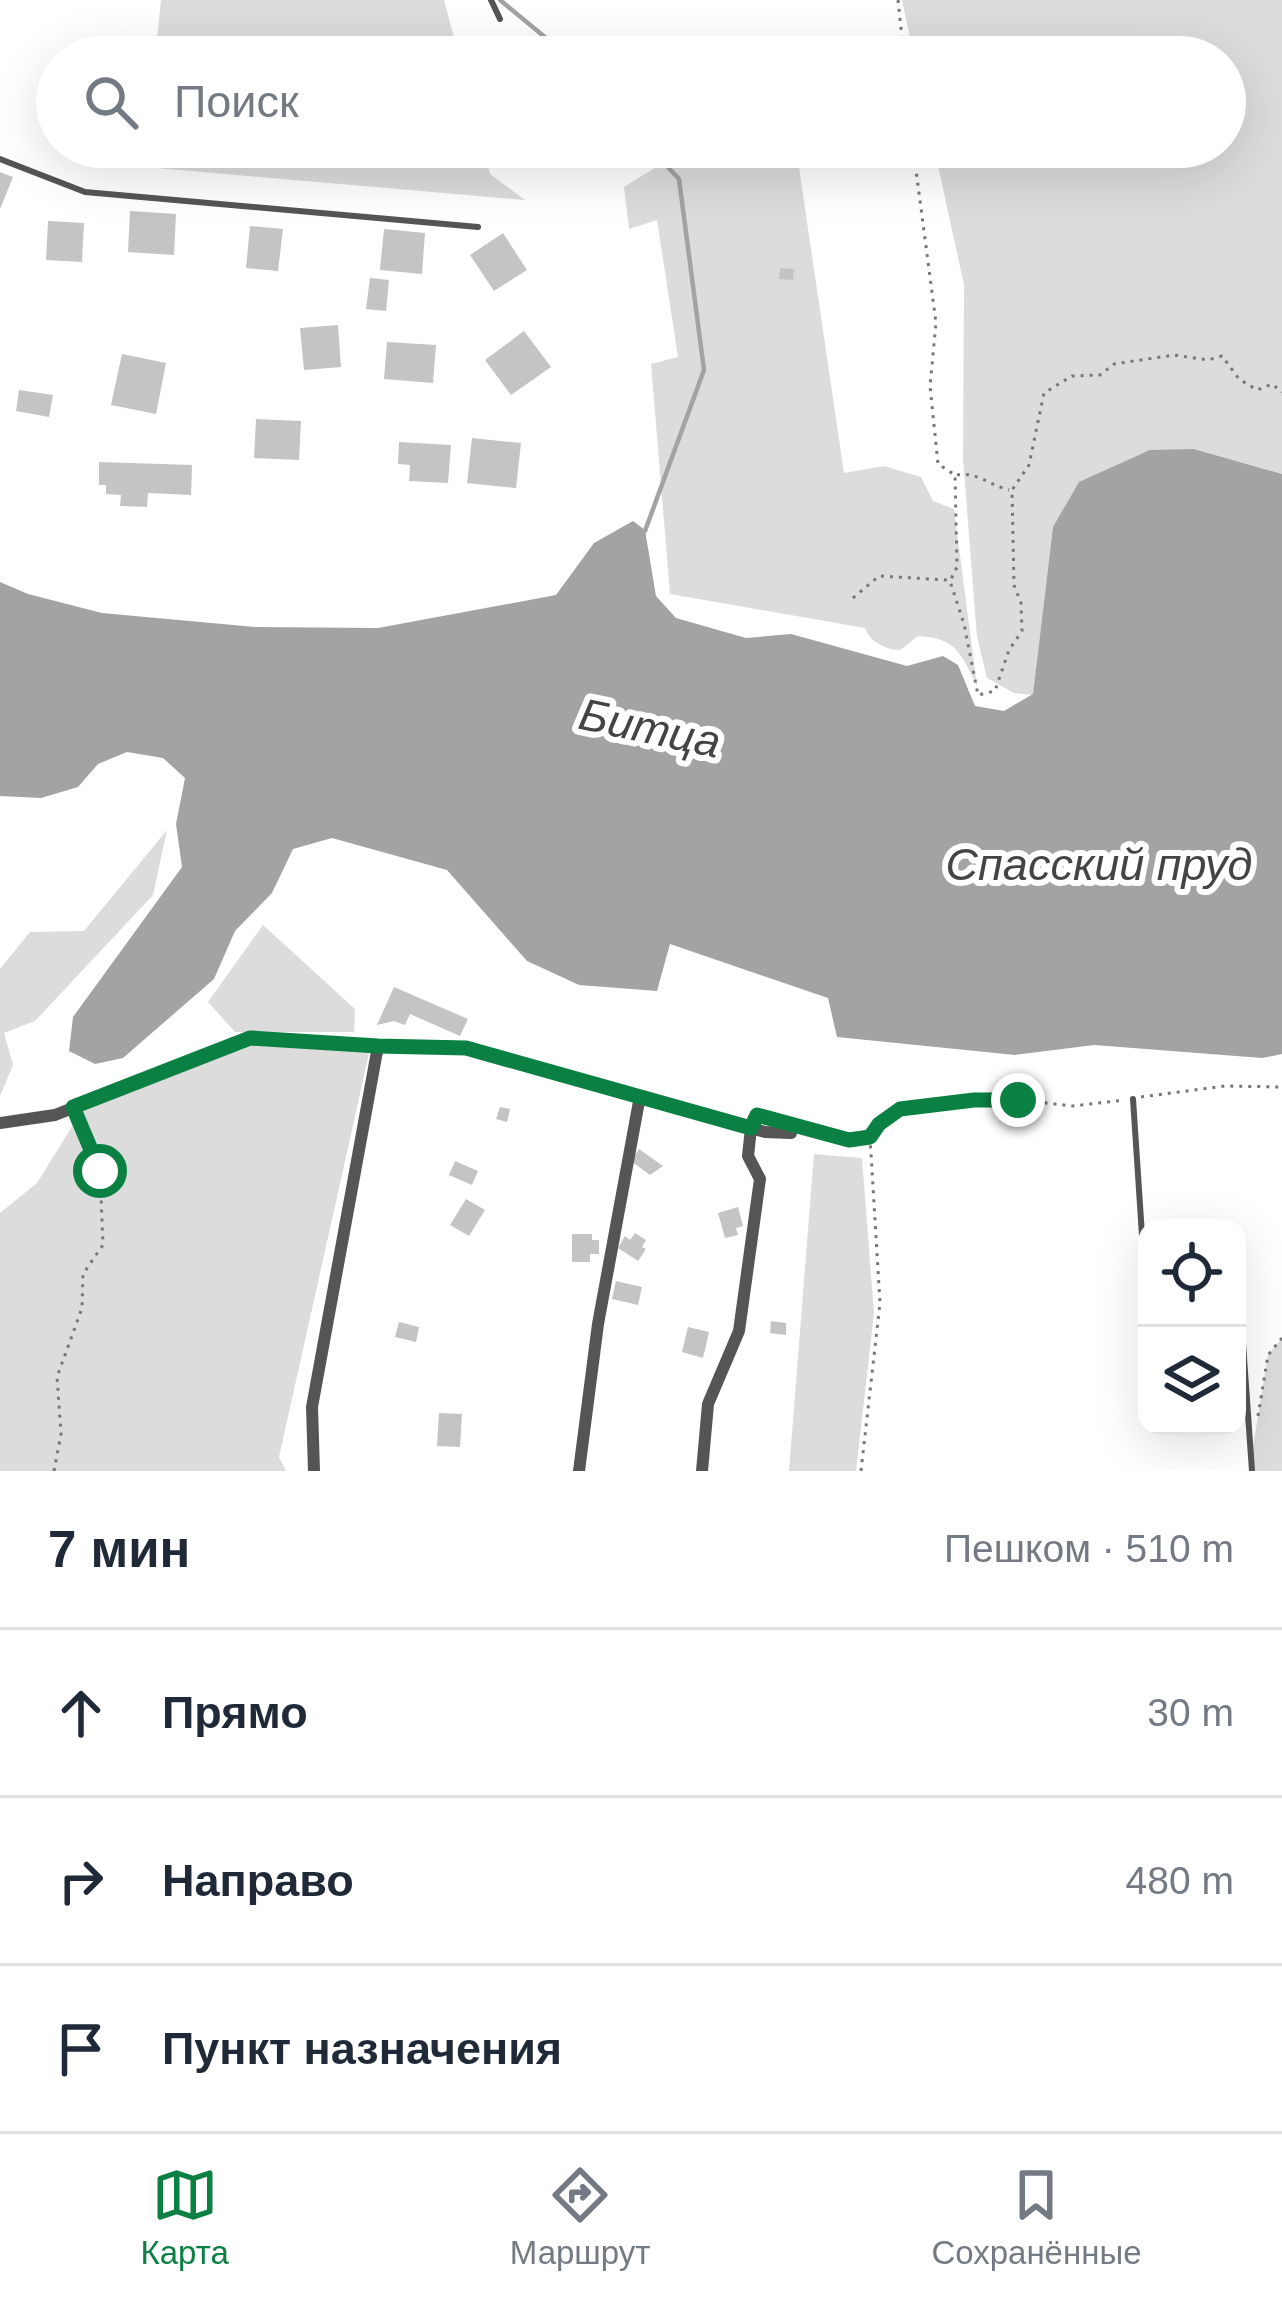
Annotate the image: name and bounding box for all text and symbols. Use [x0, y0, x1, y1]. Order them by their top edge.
search box [36, 36, 1246, 168]
icon: search [78, 69, 144, 135]
text: Поиск [174, 76, 299, 127]
water label: Битца [575, 688, 725, 768]
water label: Спасский пруд [946, 839, 1252, 890]
route end [991, 1073, 1045, 1127]
route start [73, 1144, 127, 1198]
map controls [1138, 1219, 1246, 1435]
button: locate [1138, 1219, 1246, 1327]
button: layers [1138, 1327, 1246, 1435]
text: 7 мин [48, 1521, 190, 1578]
text: Пешком · 510 m [944, 1527, 1234, 1570]
icon: ahead [48, 1680, 114, 1746]
text: Прямо [162, 1687, 308, 1738]
text: 30 m [1147, 1691, 1234, 1734]
icon: right [48, 1848, 114, 1914]
text: Направо [162, 1855, 354, 1906]
text: 480 m [1126, 1859, 1234, 1902]
icon: arrive [48, 2016, 114, 2082]
text: Пункт назначения [162, 2023, 562, 2074]
tab: Карта [140, 2162, 229, 2272]
tab: Маршрут [510, 2162, 650, 2272]
tab: Сохранённые [931, 2162, 1142, 2272]

